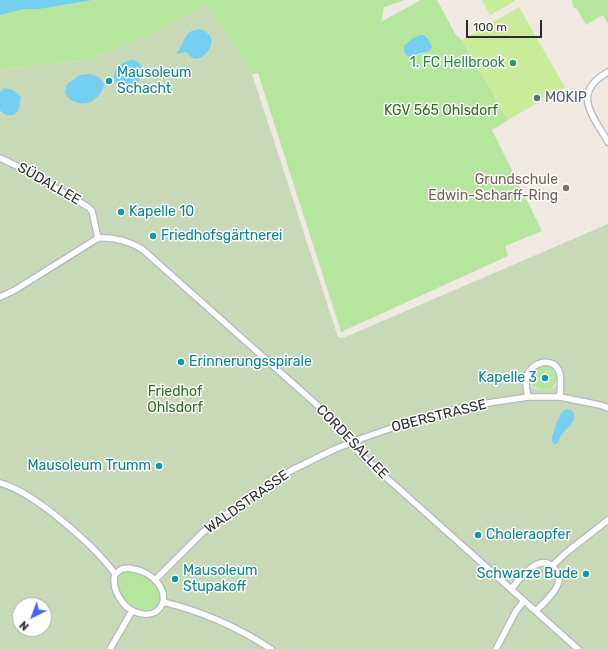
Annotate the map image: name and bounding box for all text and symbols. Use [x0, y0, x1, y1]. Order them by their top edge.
scale bar [468, 12, 544, 38]
text: 100 m [473, 20, 507, 34]
place label: 1. FC Hellbrook [410, 55, 505, 71]
marker: 1. FC Hellbrook [508, 58, 518, 68]
place label: Mausoleum Schacht [117, 65, 192, 98]
marker: Mausoleum Schacht [104, 76, 114, 86]
place label: MOKIP [545, 90, 587, 106]
marker: MOKIP [532, 93, 542, 103]
park label: KGV 565 Ohlsdorf [384, 103, 498, 119]
street label: SÜDALLEE [14, 159, 84, 209]
place label: Grundschule Edwin-Scharff-Ring [428, 172, 558, 204]
marker: Grundschule Edwin-Scharff-Ring [561, 183, 571, 193]
place label: Kapelle 10 [129, 204, 194, 220]
marker: Kapelle 10 [116, 207, 126, 217]
place label: Friedhofsgärtnerei [161, 228, 282, 244]
marker: Friedhofsgärtnerei [148, 231, 158, 241]
place label: Erinnerungsspirale [189, 354, 312, 370]
marker: Erinnerungsspirale [176, 357, 186, 367]
place label: Kapelle 3 [478, 370, 537, 386]
marker: Kapelle 3 [540, 373, 550, 383]
park label: Friedhof Ohlsdorf [147, 384, 203, 416]
street label: OBERSTRASSE [390, 396, 488, 436]
street label: CORDESALLEE [312, 401, 392, 483]
place label: Mausoleum Trumm [27, 458, 151, 474]
marker: Mausoleum Trumm [154, 461, 164, 471]
street label: WALDSTRASSE [202, 467, 292, 537]
place label: Choleraopfer [486, 527, 571, 543]
marker: Choleraopfer [473, 530, 483, 540]
place label: Mausoleum Stupakoff [183, 563, 258, 596]
place label: Schwarze Bude [477, 566, 578, 582]
marker: Schwarze Bude [581, 569, 591, 579]
marker: Mausoleum Stupakoff [170, 574, 180, 584]
north arrow [12, 597, 52, 637]
text: N [17, 618, 32, 633]

